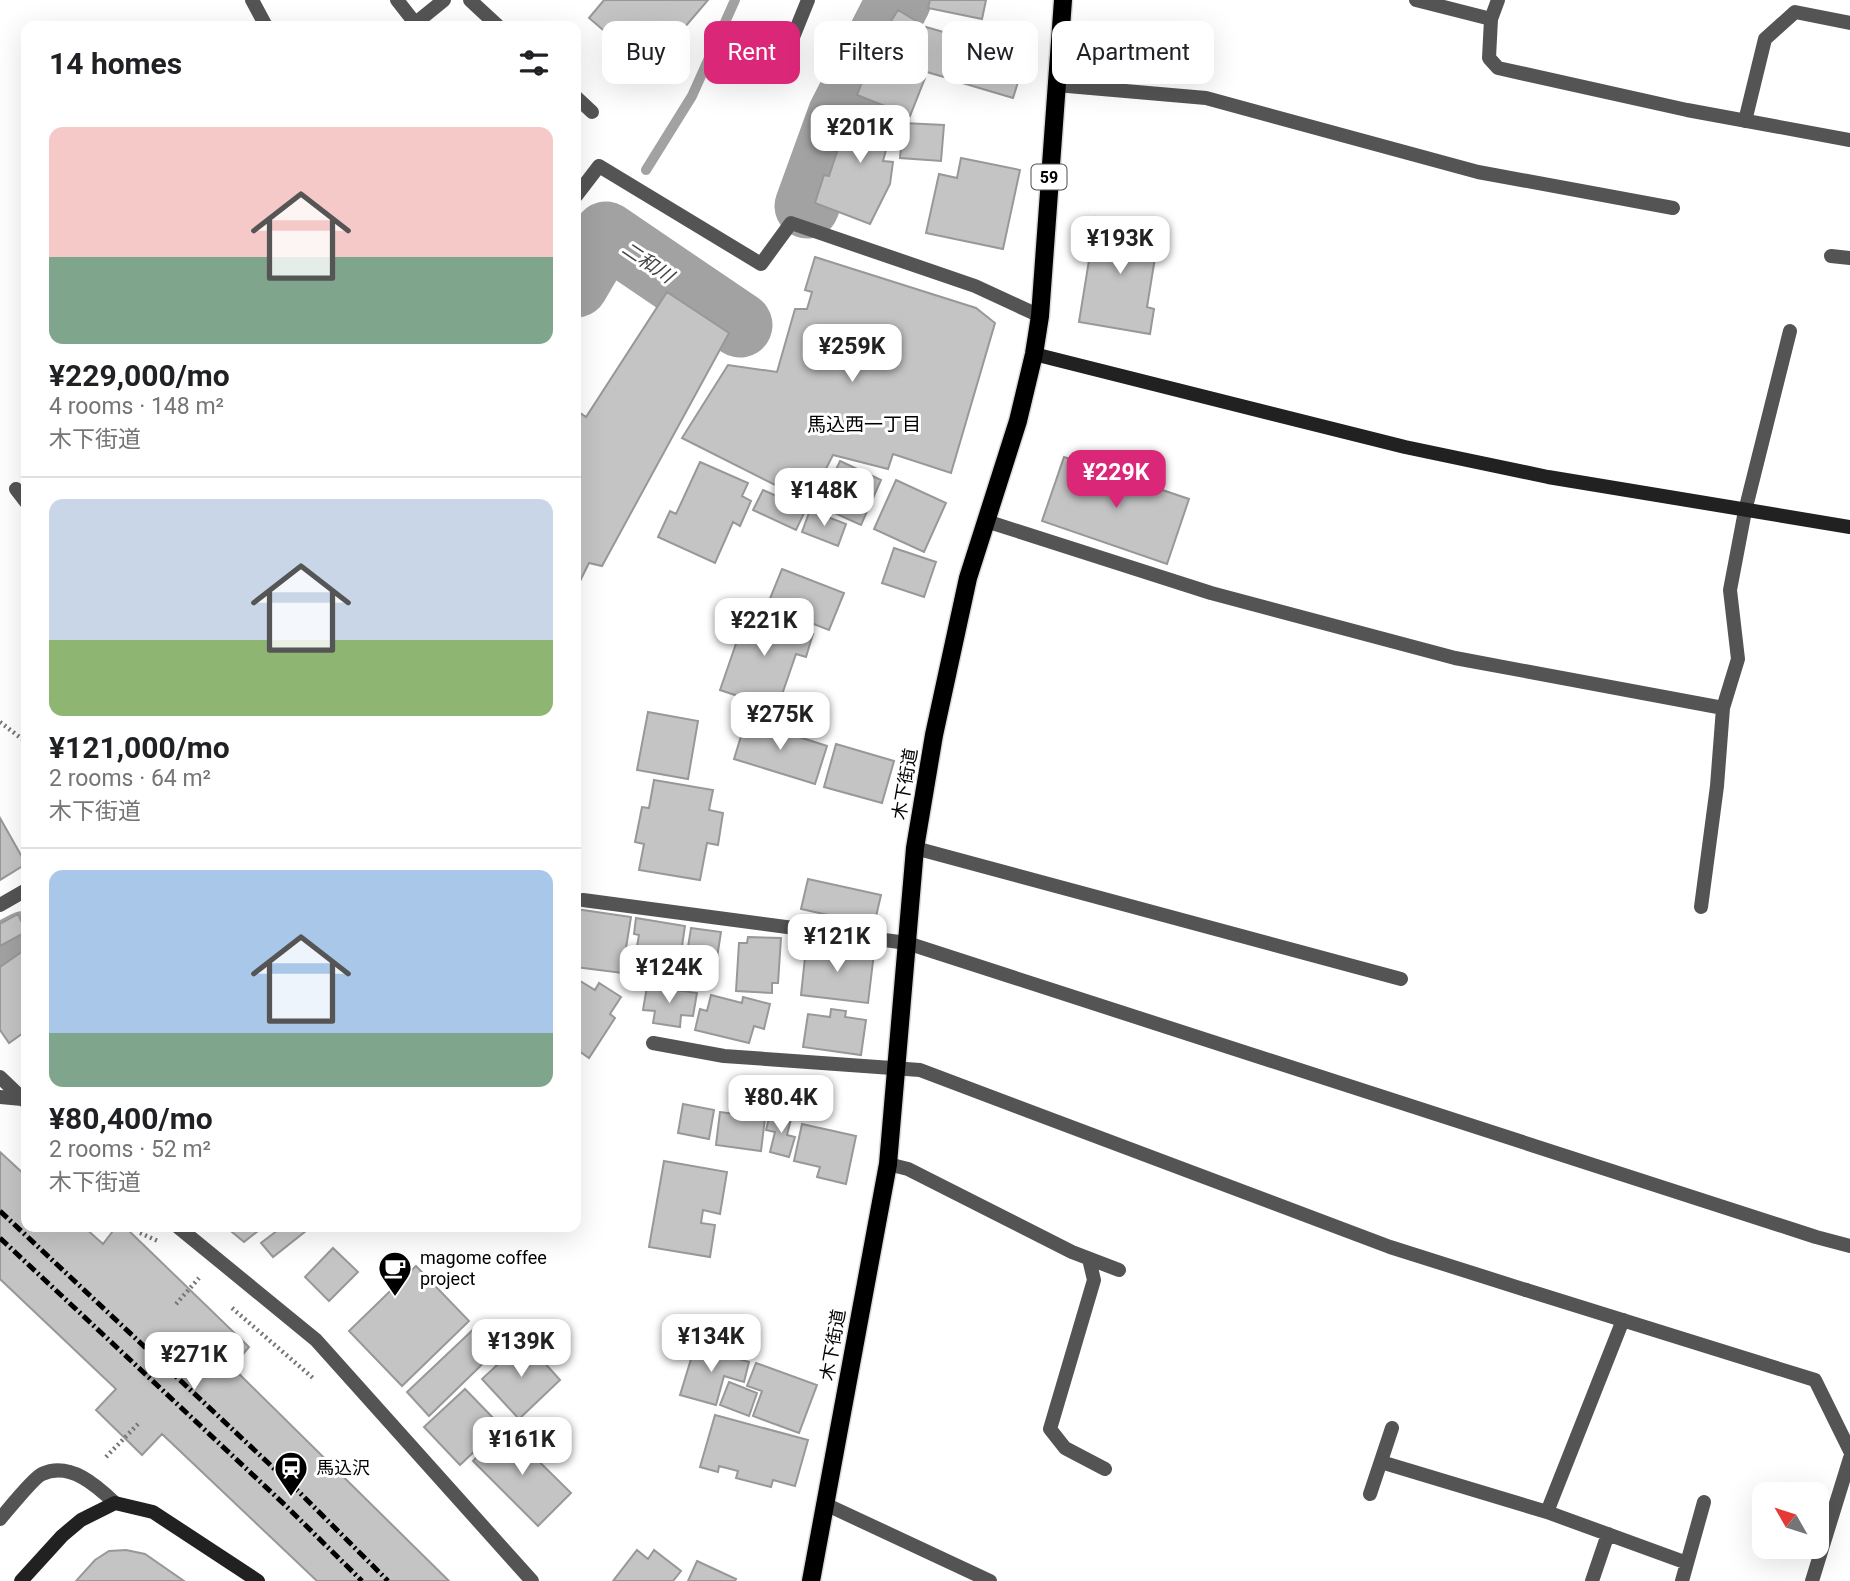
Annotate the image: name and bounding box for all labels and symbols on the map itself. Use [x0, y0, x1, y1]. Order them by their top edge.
pin: ¥201K [811, 106, 909, 165]
road number: 59 [1032, 164, 1066, 190]
pin: ¥193K [1071, 216, 1169, 276]
water label: 二和川 [618, 237, 679, 289]
pin: ¥259K [803, 324, 901, 384]
district label: 馬込西一丁目 [807, 413, 921, 436]
pin: ¥229K [1067, 450, 1165, 510]
pin: ¥148K [775, 468, 873, 528]
pin: ¥221K [715, 598, 813, 658]
pin: ¥275K [731, 692, 829, 752]
street label: 木下街道 [888, 747, 921, 821]
pin: ¥121K [788, 914, 886, 974]
pin: ¥124K [620, 946, 718, 1005]
pin: ¥80.4K [724, 1076, 838, 1135]
place label: magome coffee project [420, 1247, 547, 1289]
cafe icon: magome coffee project [376, 1249, 414, 1298]
street label: 木下街道 [816, 1308, 849, 1382]
pin: ¥134K [662, 1314, 760, 1374]
pin: ¥139K [472, 1320, 570, 1379]
pin: ¥271K [145, 1332, 243, 1392]
pin: ¥161K [473, 1418, 571, 1477]
station icon: 馬込沢 [272, 1449, 310, 1498]
place label: 馬込沢 [316, 1457, 370, 1478]
north arrow [1752, 1482, 1829, 1559]

